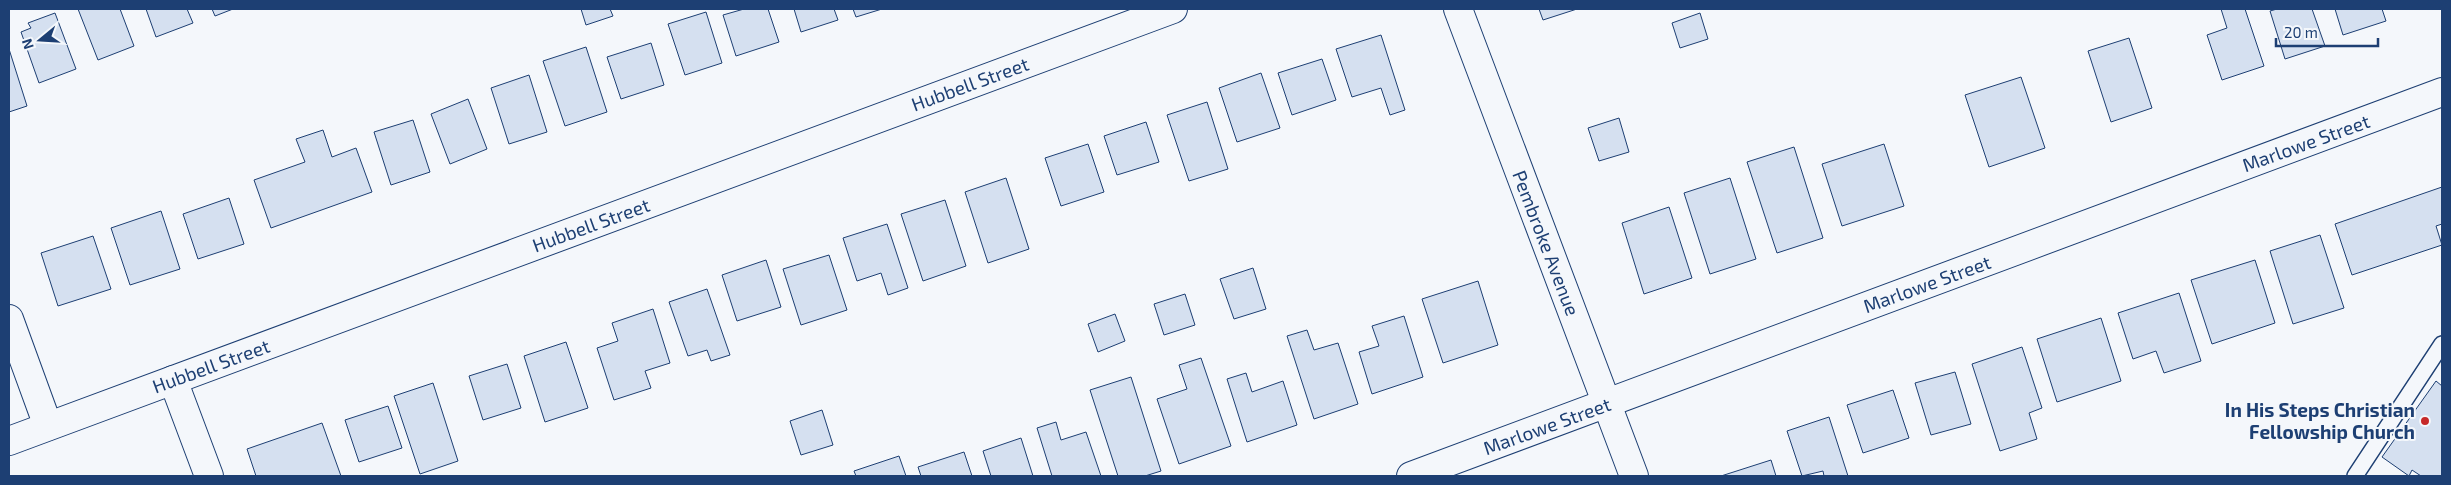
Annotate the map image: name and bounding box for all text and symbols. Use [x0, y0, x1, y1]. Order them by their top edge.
north arrow [15, 15, 65, 65]
scale bar [2276, 15, 2378, 47]
text: 20 m [2284, 23, 2318, 41]
text: N [18, 37, 37, 52]
street label: Hubbell Street [908, 52, 1032, 115]
street label: Marlowe Street [2239, 109, 2373, 176]
street label: Pembroke Avenue [1508, 167, 1585, 319]
street label: Hubbell Street [529, 193, 653, 256]
street label: Marlowe Street [1860, 250, 1994, 317]
street label: Hubbell Street [149, 334, 273, 397]
street label: Marlowe Street [1480, 392, 1614, 459]
place label: In His Steps Christian Fellowship Church [2225, 398, 2415, 443]
marker: In His Steps Christian Fellowship Church [2419, 415, 2431, 427]

